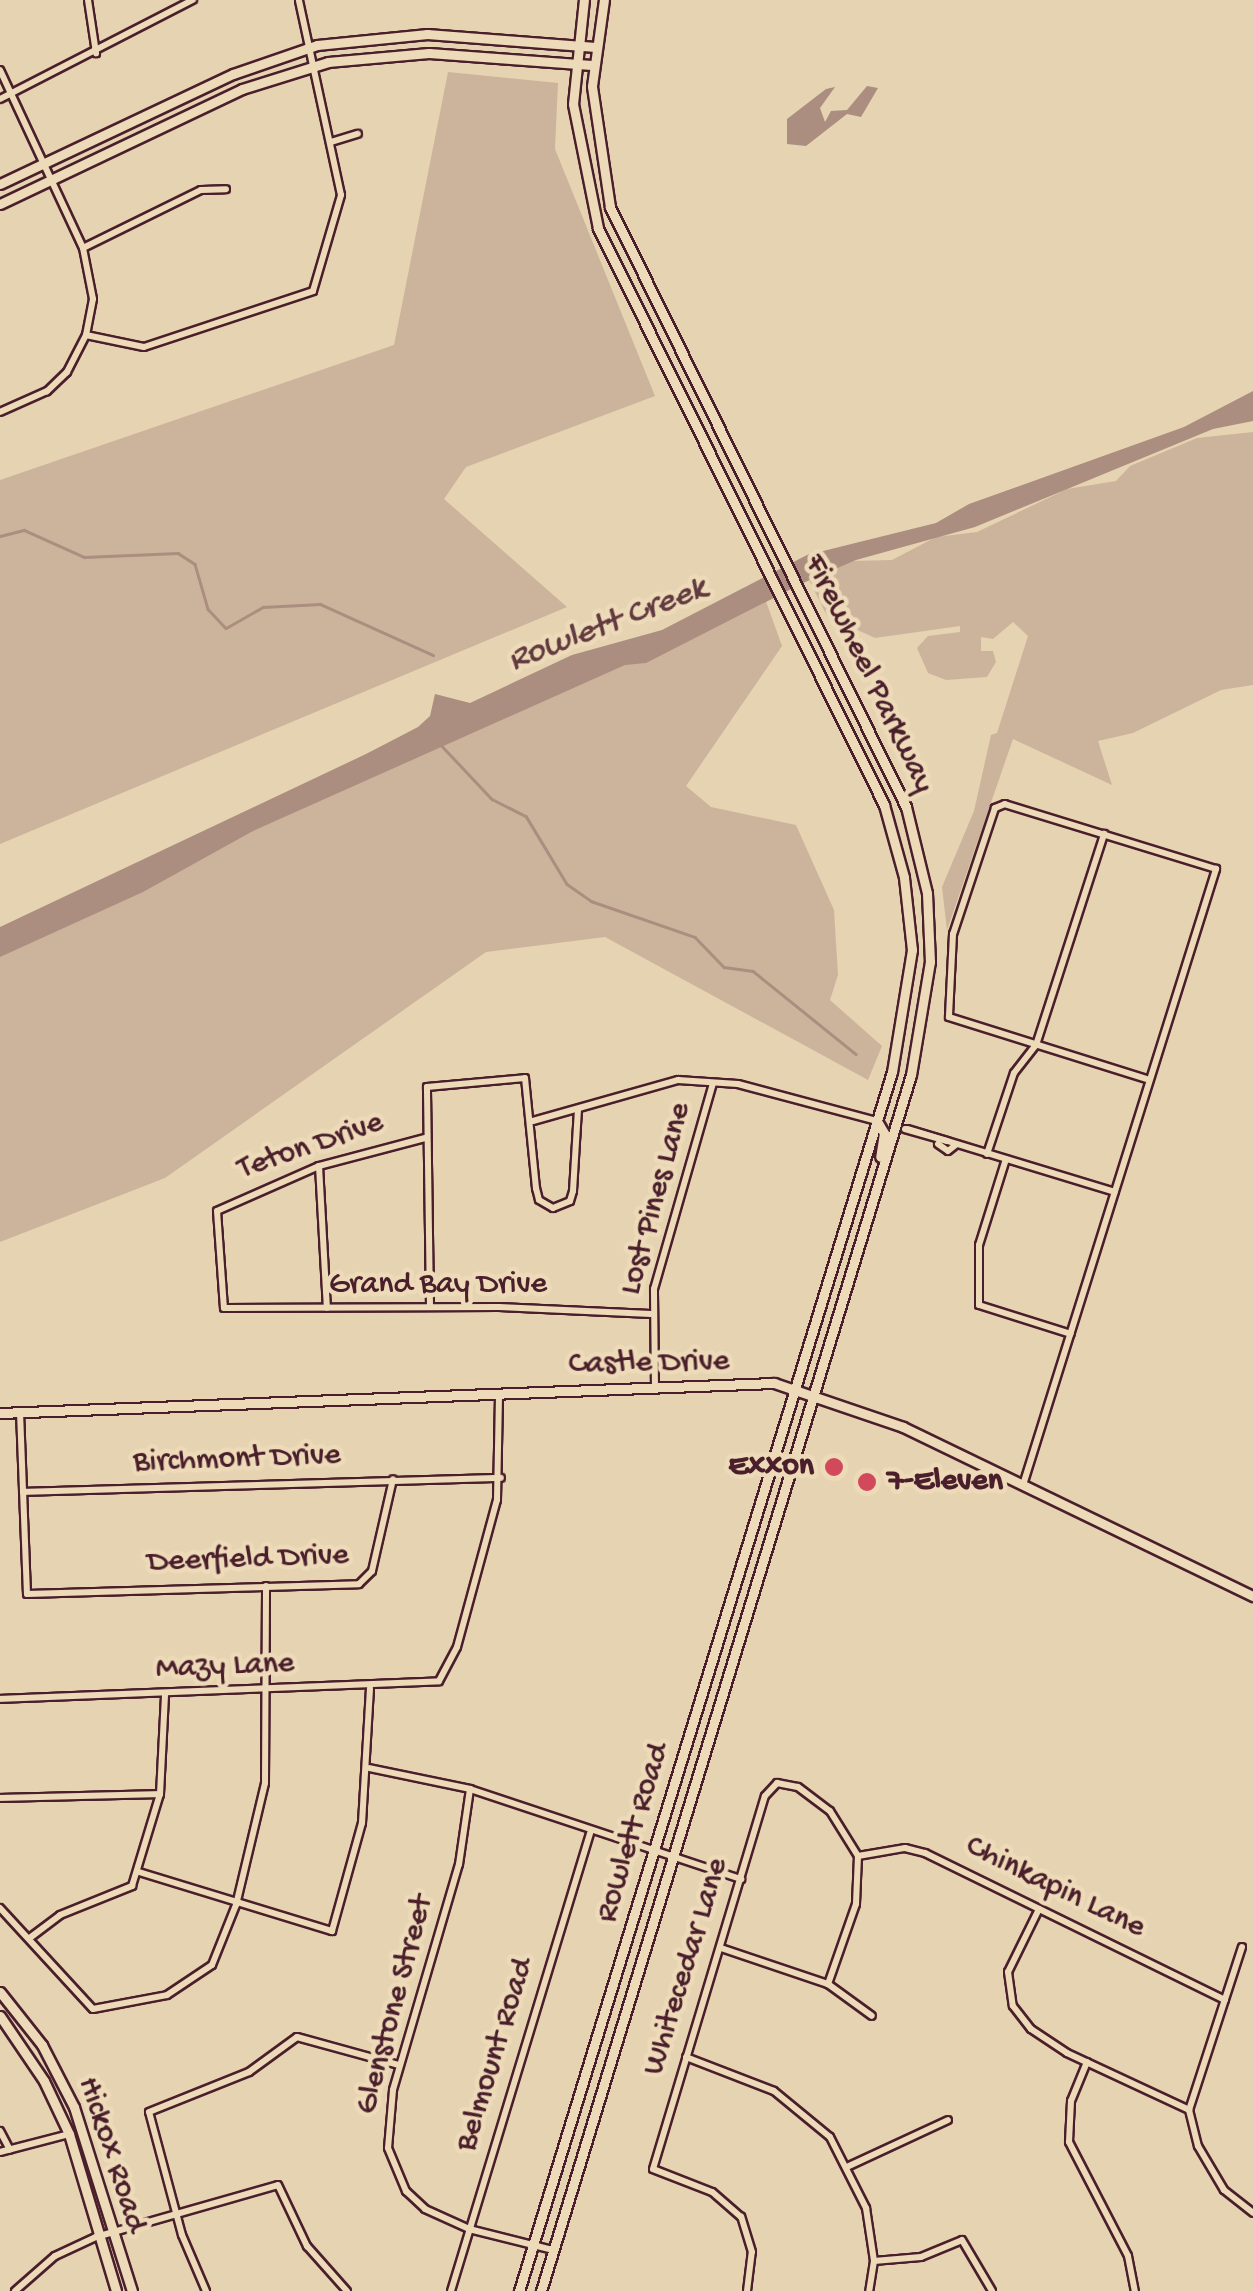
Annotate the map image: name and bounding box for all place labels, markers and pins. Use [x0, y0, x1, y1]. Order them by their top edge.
place label: Exxon [729, 1448, 814, 1486]
marker: Exxon [823, 1456, 845, 1478]
place label: 7-Eleven [887, 1463, 1003, 1501]
marker: 7-Eleven [856, 1471, 878, 1493]

